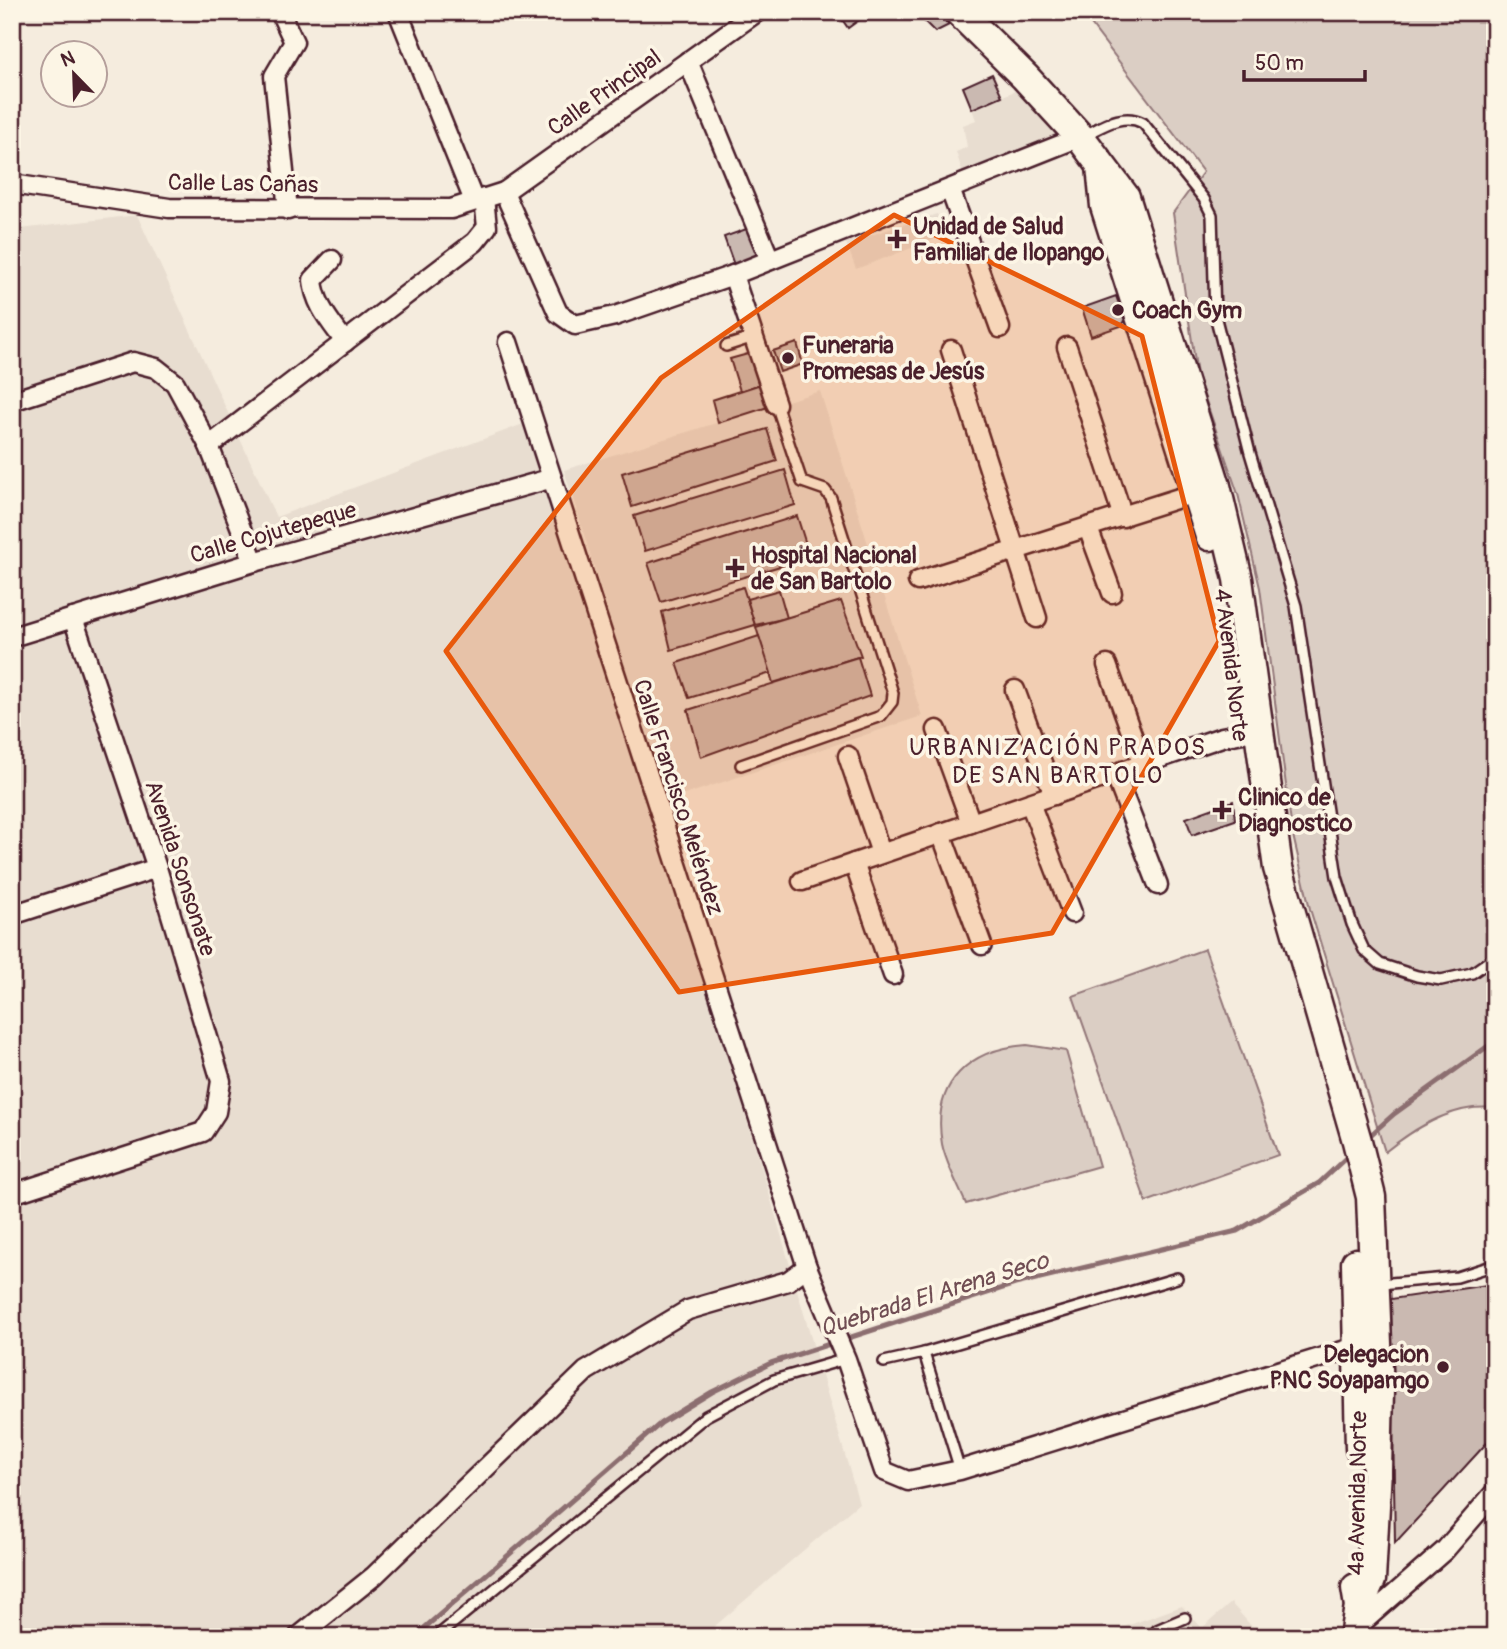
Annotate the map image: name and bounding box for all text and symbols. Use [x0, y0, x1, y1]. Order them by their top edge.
north arrow [38, 38, 108, 108]
scale bar [1244, 38, 1365, 82]
street label: Calle Principal [542, 43, 667, 142]
text: N [57, 46, 78, 73]
text: 50 m [1255, 50, 1304, 77]
street label: Calle Las Cañas [168, 168, 318, 199]
place label: Unidad de Salud Familiar de Ilopango [913, 212, 1105, 267]
marker: Unidad de Salud Familiar de Ilopango [887, 229, 907, 249]
place label: Coach Gym [1132, 296, 1242, 325]
marker: Coach Gym [1110, 302, 1126, 318]
place label: Funeraria Promesas de Jesús [802, 331, 985, 386]
marker: Funeraria Promesas de Jesús [780, 350, 796, 366]
street label: Calle Cojutepeque [187, 495, 360, 570]
place label: Hospital Nacional de San Bartolo [751, 541, 917, 596]
marker: Hospital Nacional de San Bartolo [725, 558, 745, 578]
street label: 4 Avenida Norte [1208, 587, 1255, 744]
street label: Calle Francisco Meléndez [627, 676, 730, 919]
district label: URBANIZACIÓN PRADOS DE SAN BARTOLO [909, 732, 1207, 790]
street label: Avenida Sonsonate [138, 777, 223, 960]
place label: Clinico de Diagnostico [1238, 783, 1353, 838]
marker: Clinico de Diagnostico [1212, 800, 1232, 820]
water label: Quebrada El Arena Seco [816, 1245, 1054, 1343]
place label: Delegacion PNC Soyapamgo [1269, 1340, 1430, 1395]
marker: Delegacion PNC Soyapamgo [1435, 1359, 1451, 1375]
street label: 4a Avenida Norte [1342, 1410, 1373, 1576]

